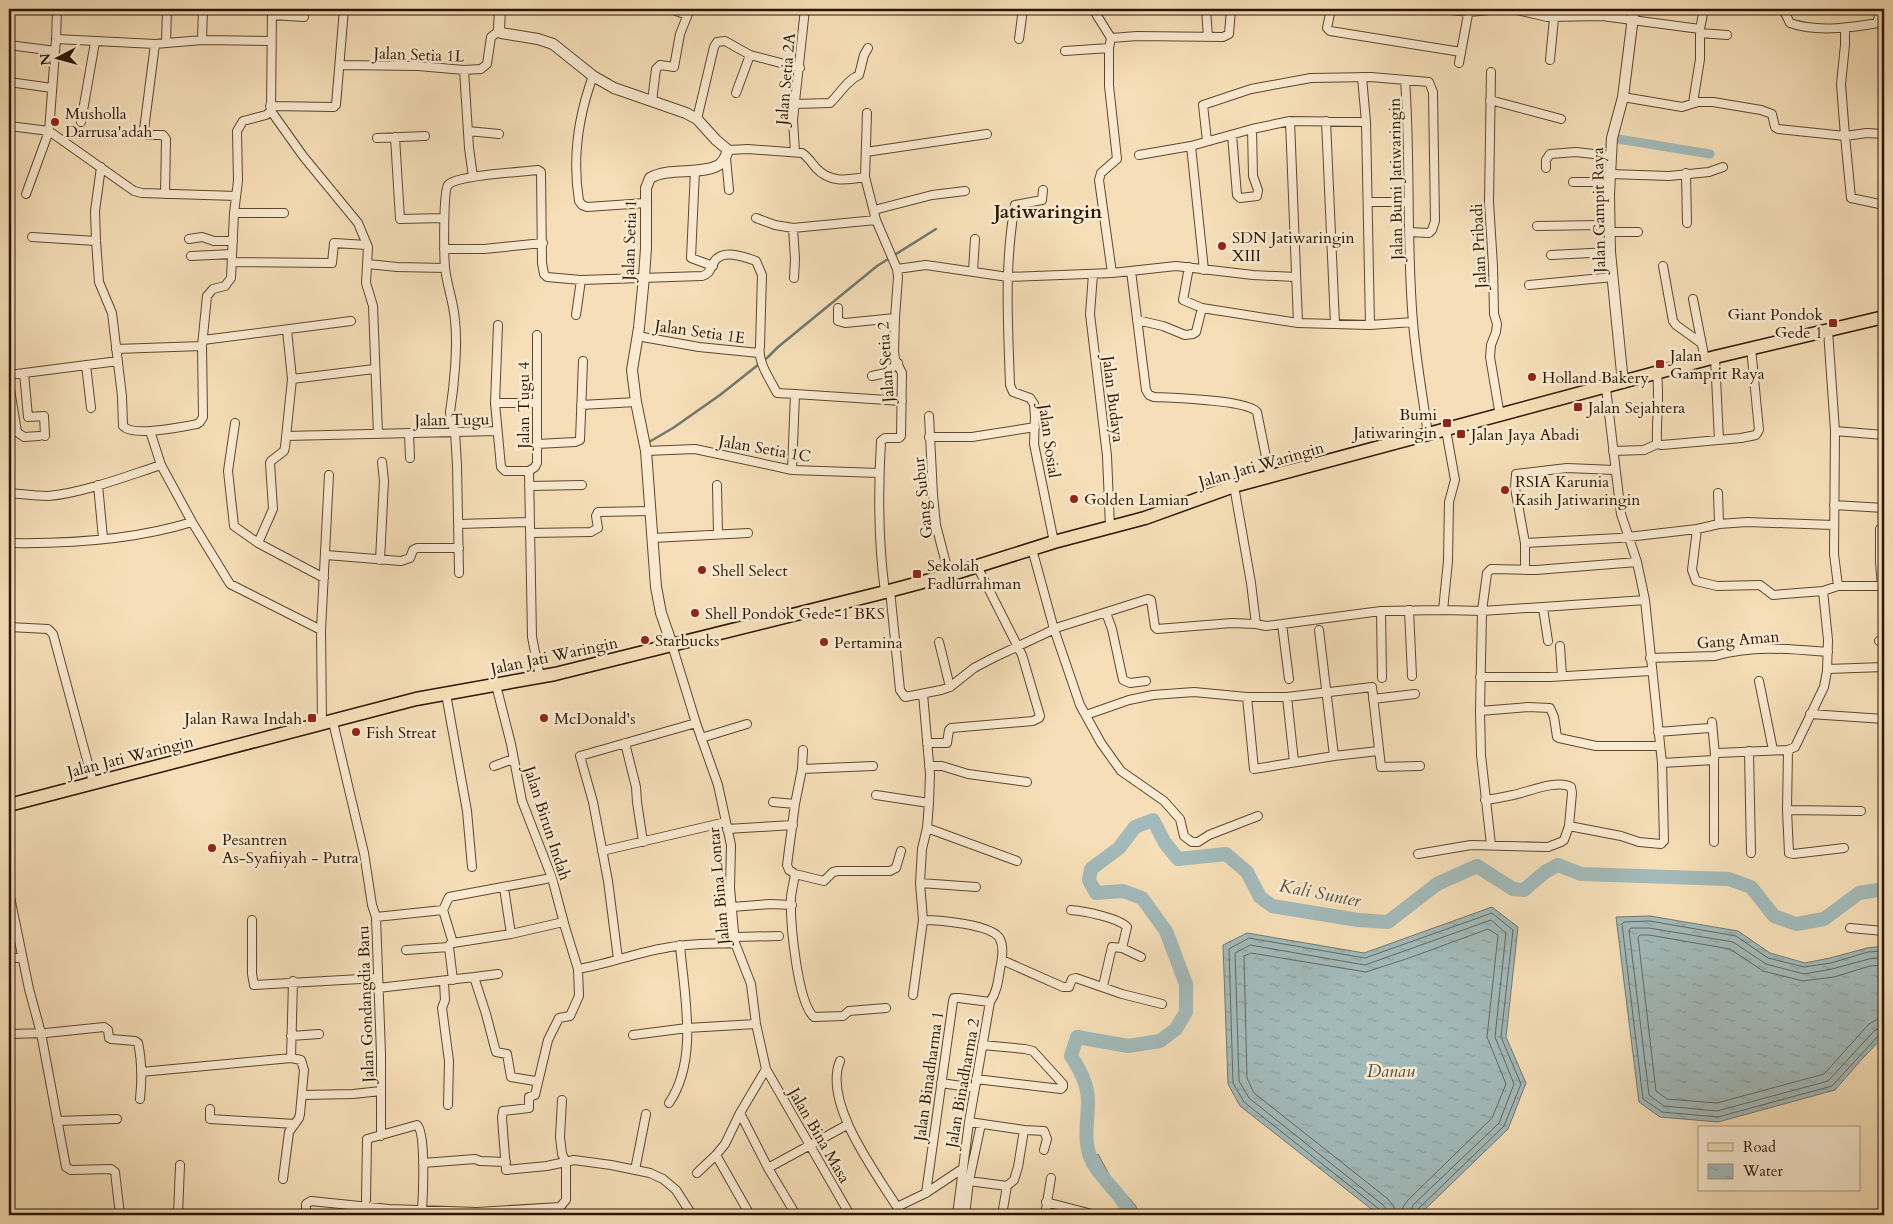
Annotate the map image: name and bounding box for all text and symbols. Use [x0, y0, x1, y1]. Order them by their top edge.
north arrow [32, 32, 82, 82]
street label: Jalan Setia 2A [771, 32, 801, 128]
street label: Jalan Setia 1L [371, 42, 465, 68]
text: N [35, 52, 56, 66]
street label: Jalan Bumi Jatiwaringin [1384, 98, 1408, 262]
place label: Musholla Darrusa'adah [65, 103, 153, 143]
marker: Musholla Darrusa'adah [49, 116, 61, 128]
street label: Jalan Gampit Raya [1587, 147, 1611, 275]
street label: Jalan Setia 1 [618, 199, 642, 283]
district label: Jatiwaringin [991, 199, 1103, 225]
street label: Jalan Pribadi [1466, 202, 1492, 291]
place label: SDN Jatiwaringin XIII [1232, 227, 1355, 267]
marker: SDN Jatiwaringin XIII [1216, 240, 1228, 252]
place label: Giant Pondok Gede 1 [1728, 304, 1823, 344]
street label: Jalan Setia 1E [651, 314, 746, 349]
marker: Giant Pondok Gede 1 [1827, 317, 1839, 329]
street label: Jalan Setia 2 [872, 321, 900, 405]
place label: Jalan Gamprit Raya [1668, 345, 1765, 385]
street label: Jalan Budaya [1097, 353, 1129, 444]
marker: Jalan Gamprit Raya [1654, 358, 1666, 370]
street label: Jalan Tugu 4 [513, 361, 535, 451]
place label: Holland Bakery [1542, 367, 1649, 389]
marker: Holland Bakery [1526, 371, 1538, 383]
place label: Jalan Sejahtera [1586, 397, 1685, 419]
street label: Jalan Sosial [1033, 401, 1065, 479]
marker: Jalan Sejahtera [1572, 401, 1584, 413]
place label: Bumi Jatiwaringin [1351, 404, 1438, 444]
street label: Jalan Tugu [412, 408, 490, 432]
marker: Bumi Jatiwaringin [1441, 417, 1453, 429]
place label: Jalan Jaya Abadi [1469, 424, 1580, 446]
marker: Jalan Jaya Abadi [1455, 428, 1467, 440]
street label: Jalan Setia 1C [715, 430, 813, 468]
street label: Jalan Jati Waringin [1194, 437, 1327, 494]
street label: Gang Subur [908, 456, 938, 540]
place label: RSIA Karunia Kasih Jatiwaringin [1515, 471, 1640, 511]
marker: RSIA Karunia Kasih Jatiwaringin [1499, 484, 1511, 496]
place label: Golden Lamian [1084, 489, 1189, 511]
marker: Golden Lamian [1068, 493, 1080, 505]
place label: Sekolah Fadlurrahman [927, 555, 1021, 595]
place label: Shell Select [712, 560, 787, 582]
marker: Shell Select [696, 564, 708, 576]
marker: Sekolah Fadlurrahman [911, 568, 923, 580]
place label: Shell Pondok Gede-1 BKS [705, 603, 885, 625]
marker: Shell Pondok Gede-1 BKS [689, 607, 701, 619]
street label: Gang Aman [1696, 625, 1780, 655]
place label: Starbucks [655, 630, 719, 652]
street label: Jalan Jati Waringin [487, 632, 620, 681]
place label: Pertamina [834, 632, 903, 654]
marker: Starbucks [639, 634, 651, 646]
marker: Pertamina [818, 636, 830, 648]
place label: Jalan Rawa Indah [182, 708, 302, 730]
place label: McDonald's [554, 708, 636, 730]
marker: Jalan Rawa Indah [306, 712, 318, 724]
marker: McDonald's [538, 712, 550, 724]
place label: Fish Streat [366, 722, 436, 744]
marker: Fish Streat [350, 726, 362, 738]
street label: Jalan Jati Waringin [63, 731, 196, 784]
street label: Jalan Birun Indah [518, 761, 576, 883]
street label: Jalan Bina Lontar [703, 826, 735, 947]
place label: Pesantren As-Syafiiyah - Putra [222, 829, 359, 869]
marker: Pesantren As-Syafiiyah - Putra [206, 842, 218, 854]
water label: Kali Sunter [1277, 873, 1364, 914]
street label: Jalan Gondangdia Baru [352, 925, 380, 1085]
street label: Jalan Binadharma 1 [909, 1010, 949, 1145]
street label: Jalan Binadharma 2 [940, 1017, 985, 1152]
water label: Danau [1367, 1059, 1415, 1084]
street label: Jalan Bina Masa [782, 1082, 855, 1187]
legend [1698, 1126, 1860, 1192]
text: Road [1743, 1137, 1776, 1157]
text: Water [1742, 1161, 1784, 1181]

